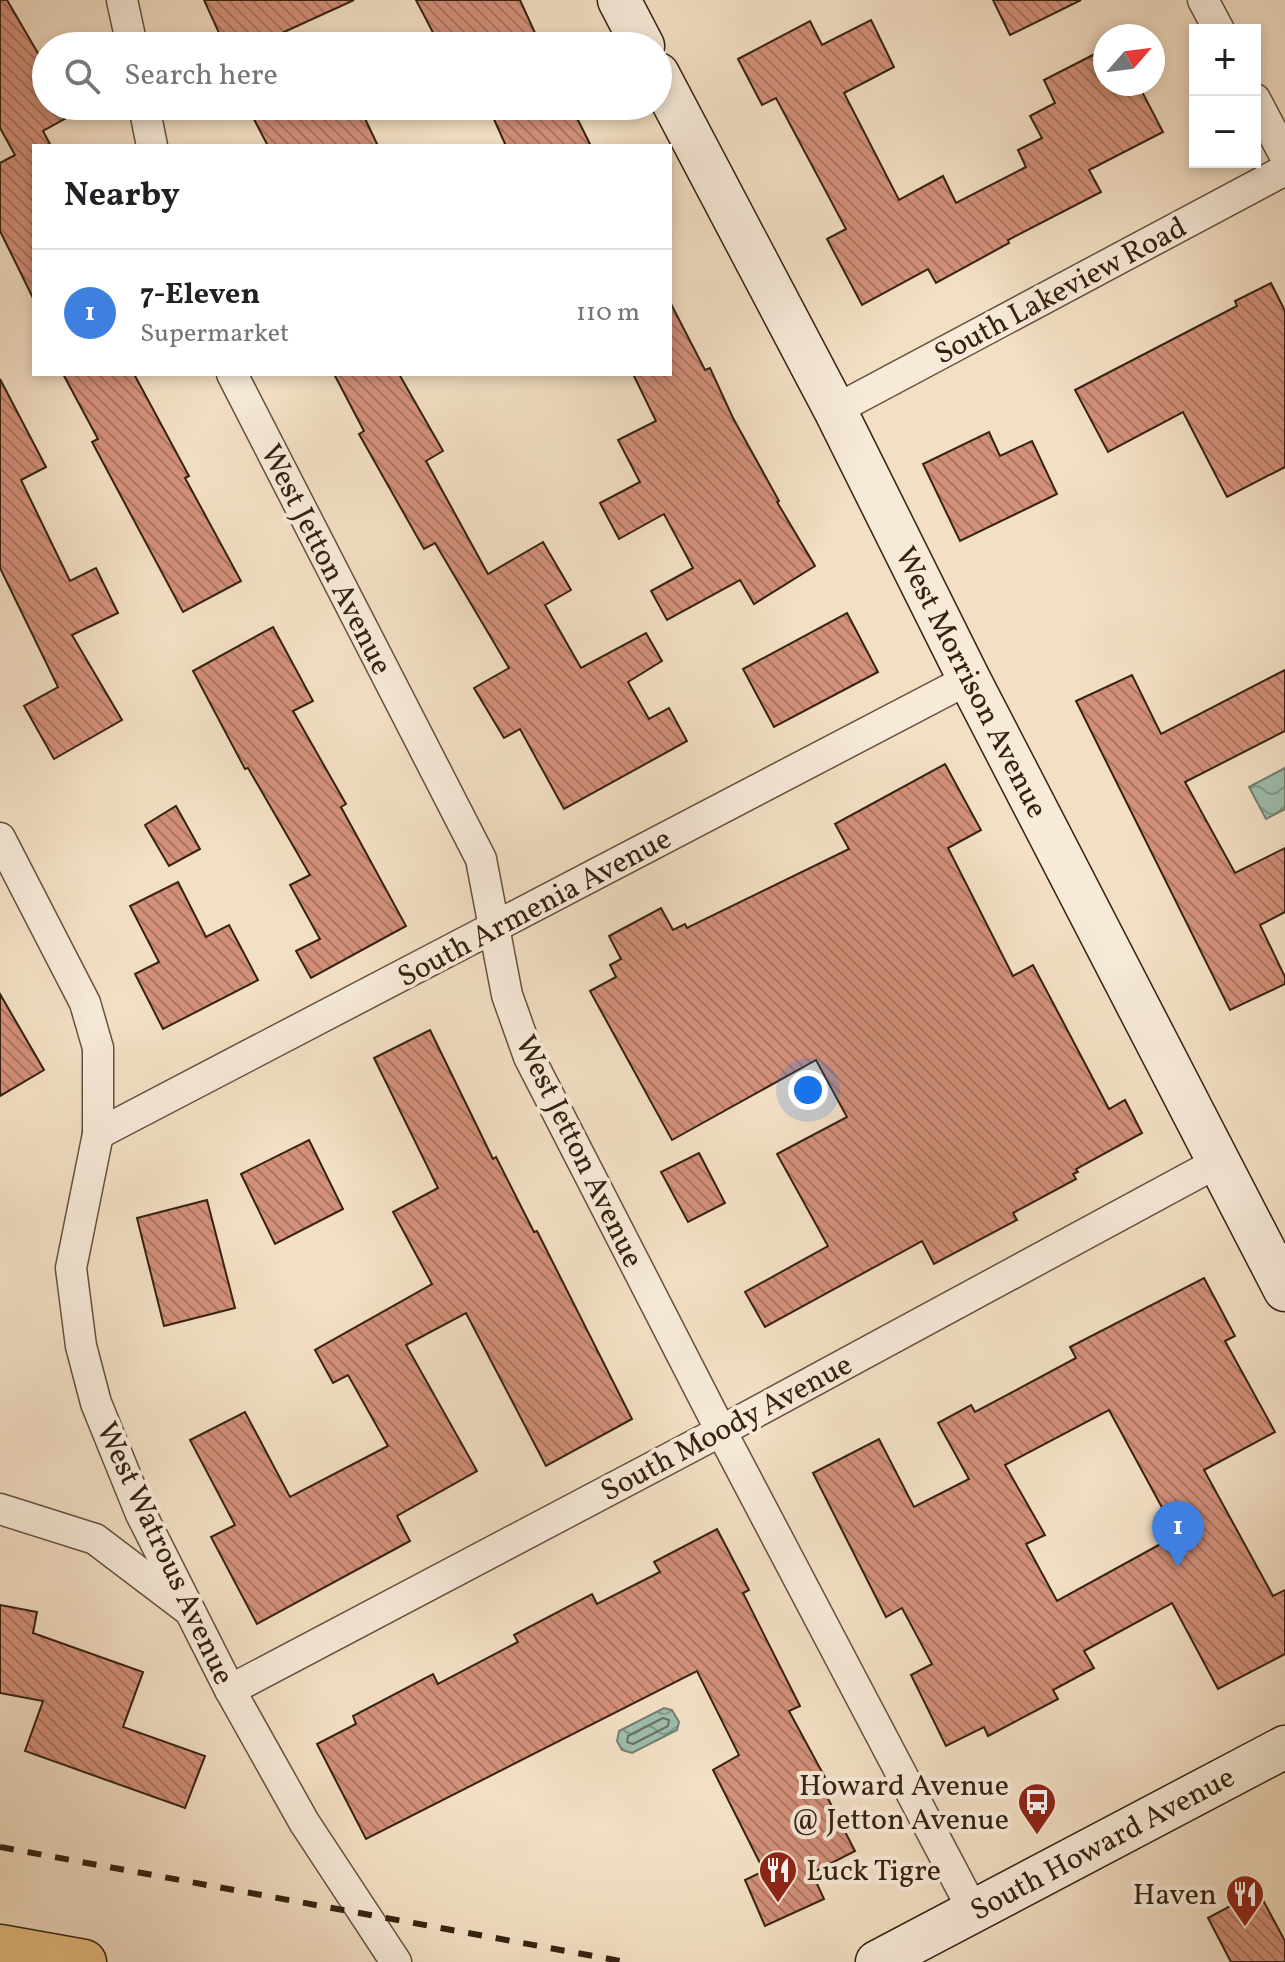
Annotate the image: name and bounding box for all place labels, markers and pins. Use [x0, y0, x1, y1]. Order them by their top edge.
pin: 1 [1152, 1501, 1204, 1567]
place label: Howard Avenue @ Jetton Avenue [791, 1766, 1009, 1842]
bus stop icon: Howard Avenue @ Jetton Avenue [1016, 1781, 1058, 1836]
restaurant icon: Luck Tigre [757, 1849, 799, 1904]
place label: Luck Tigre [806, 1851, 941, 1893]
restaurant icon: Haven [1224, 1873, 1266, 1928]
place label: Haven [1133, 1875, 1217, 1917]

